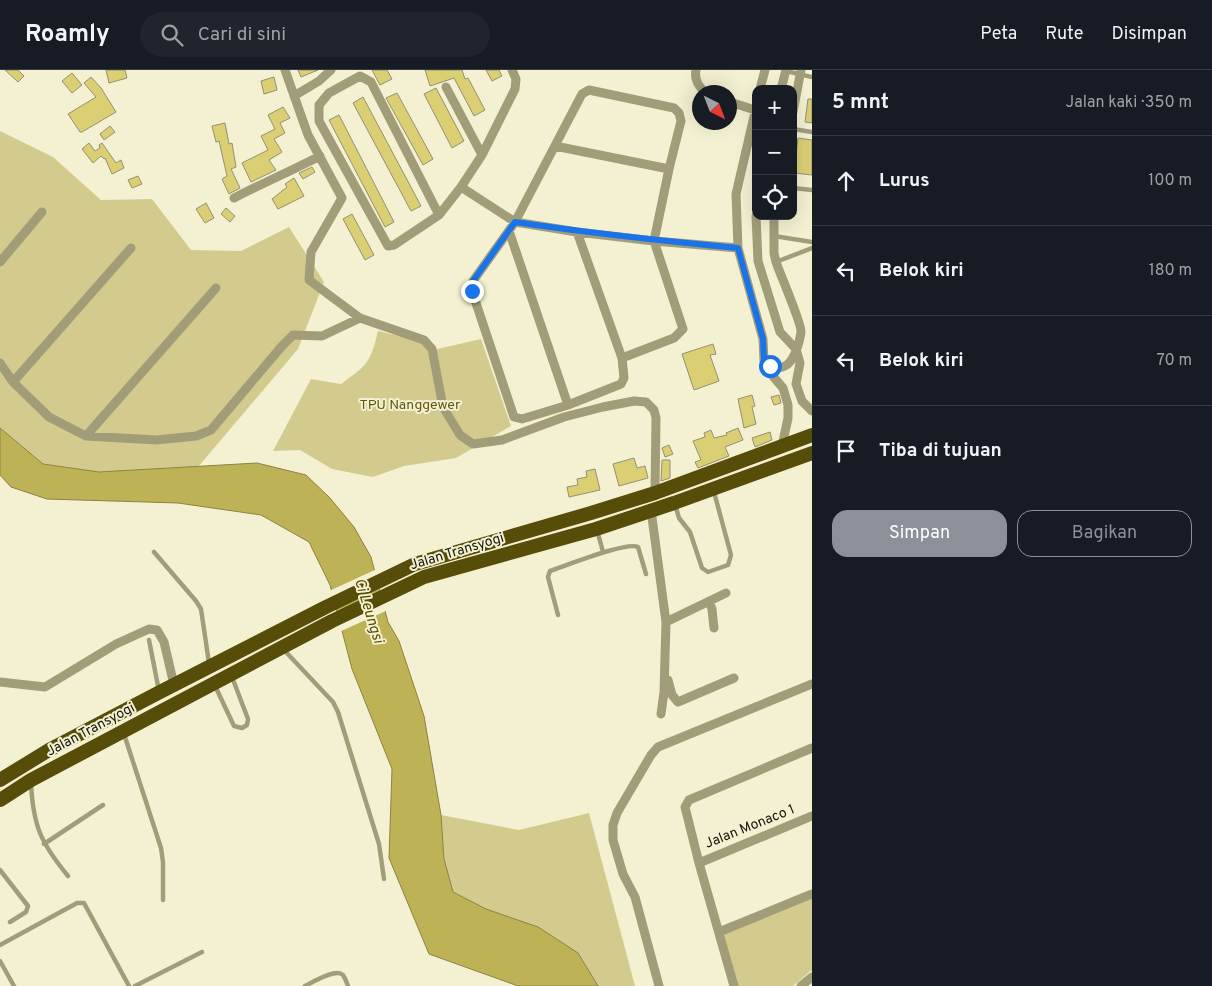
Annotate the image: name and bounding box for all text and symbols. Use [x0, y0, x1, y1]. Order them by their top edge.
search box [140, 12, 490, 57]
text: Roamly [25, 20, 110, 50]
icon: search [158, 21, 186, 49]
text: Cari di sini [198, 23, 286, 47]
text: Peta [980, 23, 1017, 46]
text: Rute [1045, 23, 1083, 46]
text: Disimpan [1111, 23, 1187, 46]
north arrow [692, 85, 737, 130]
map controls [752, 85, 797, 220]
button: + [752, 85, 797, 130]
text: 5 mnt [832, 89, 889, 116]
text: Jalan kaki · 350 m [1066, 93, 1192, 113]
button: − [752, 130, 797, 175]
icon: ahead [832, 167, 860, 195]
text: Lurus [879, 169, 930, 193]
text: 100 m [1148, 171, 1192, 191]
button: locate [752, 175, 797, 220]
icon: left [832, 257, 860, 285]
text: Belok kiri [879, 259, 964, 283]
text: 180 m [1149, 261, 1192, 281]
route end [461, 280, 484, 303]
icon: left [832, 347, 860, 375]
text: Belok kiri [879, 349, 964, 373]
text: 70 m [1157, 351, 1192, 371]
route start [759, 355, 782, 378]
park label: TPU Nanggewer [360, 397, 461, 414]
icon: arrive [832, 437, 860, 465]
text: Tiba di tujuan [879, 439, 1002, 463]
button: Simpan [832, 510, 1007, 557]
button: Bagikan [1017, 510, 1192, 557]
street label: Jalan Transyogi [408, 530, 506, 574]
water label: Ci Leungsi [349, 576, 387, 647]
street label: Jalan Transyogi [44, 700, 138, 760]
street label: Jalan Monaco 1 [703, 801, 797, 853]

